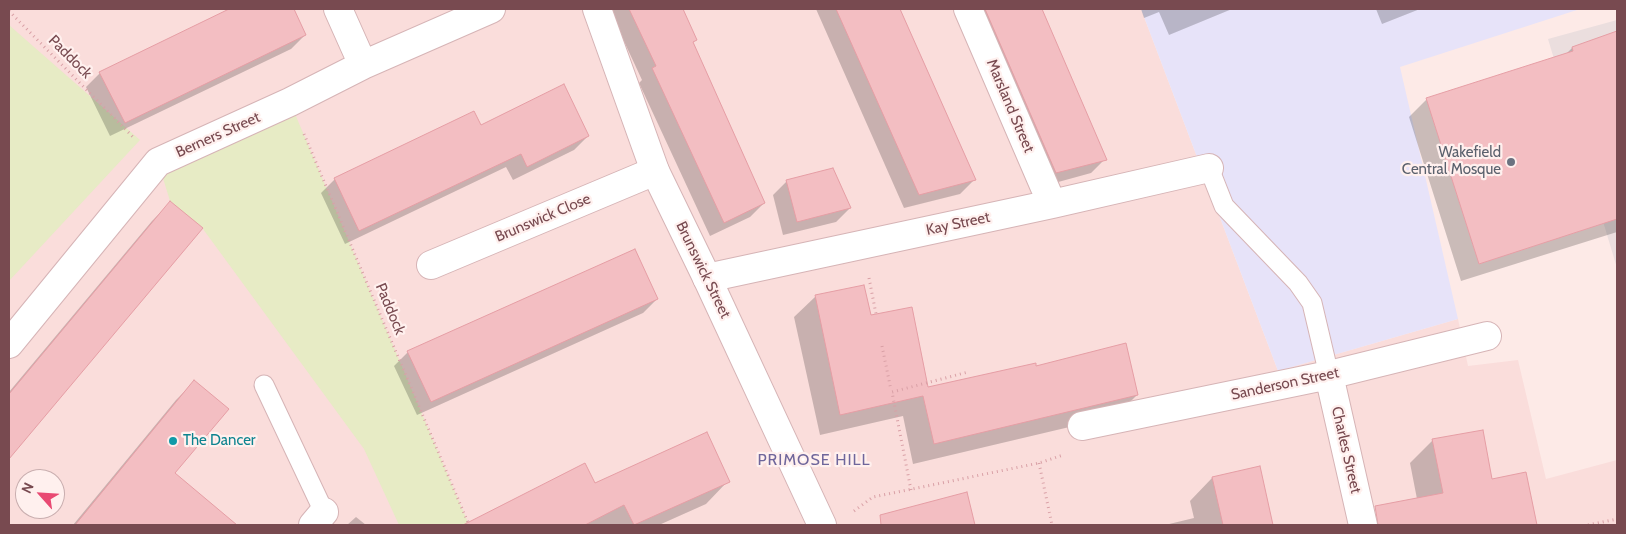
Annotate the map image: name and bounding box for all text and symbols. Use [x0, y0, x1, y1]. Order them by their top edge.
street label: Paddock [45, 32, 95, 82]
street label: Marsland Street [982, 57, 1038, 155]
street label: Berners Street [173, 108, 263, 162]
place label: Wakefield Central Mosque [1402, 144, 1501, 179]
marker: Wakefield Central Mosque [1505, 156, 1517, 168]
street label: Brunswick Close [493, 190, 593, 246]
street label: Kay Street [924, 208, 992, 240]
street label: Brunswick Street [672, 219, 734, 321]
street label: Paddock [371, 281, 409, 337]
street label: Sanderson Street [1229, 364, 1341, 404]
street label: Charles Street [1327, 405, 1365, 495]
place label: The Dancer [183, 432, 256, 450]
marker: The Dancer [167, 435, 179, 447]
district label: PRIMOSE HILL [756, 450, 872, 470]
north arrow [15, 469, 65, 519]
text: N [17, 479, 38, 496]

